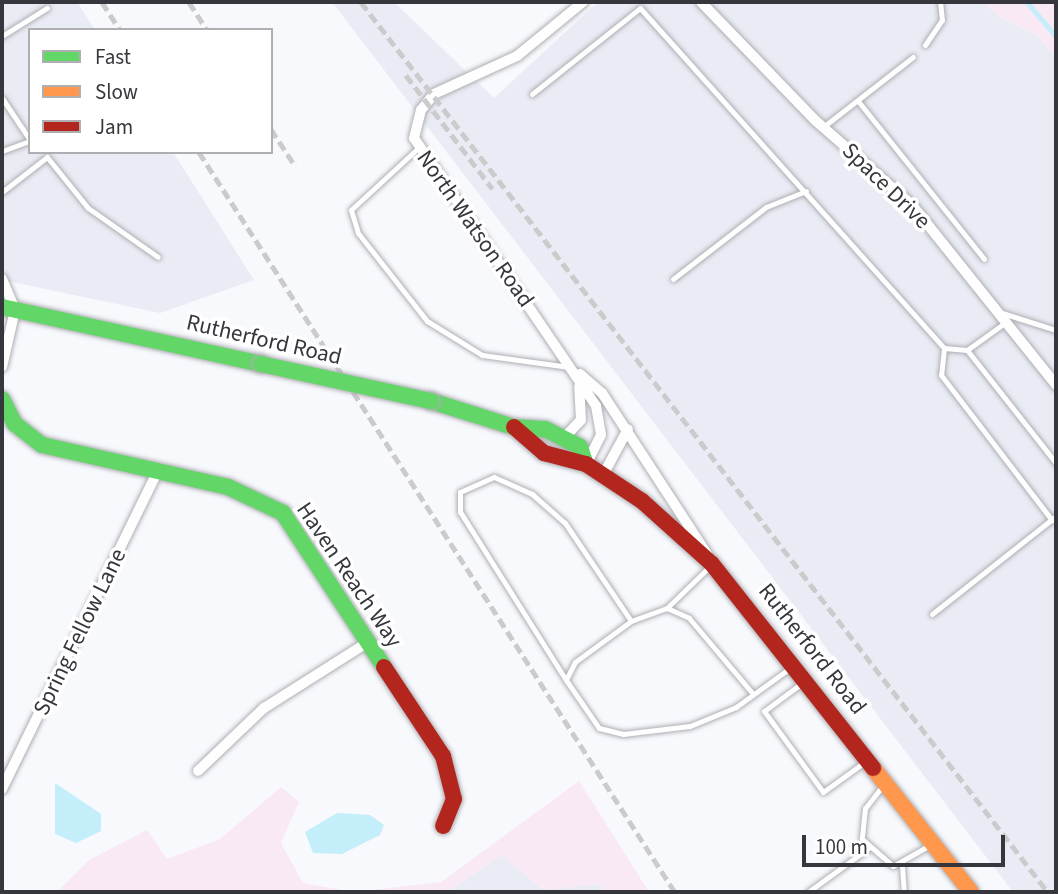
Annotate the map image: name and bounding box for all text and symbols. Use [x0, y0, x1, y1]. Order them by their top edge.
legend [28, 28, 273, 154]
text: Fast [95, 42, 131, 72]
text: Slow [95, 77, 138, 107]
text: Jam [95, 112, 133, 142]
street label: Space Drive [836, 137, 936, 235]
street label: North Watson Road [411, 145, 539, 313]
street label: Rutherford Road [184, 309, 344, 371]
street label: Haven Reach Way [290, 497, 408, 653]
street label: Spring Fellow Lane [28, 544, 132, 720]
street label: Rutherford Road [752, 578, 872, 720]
scale bar [806, 820, 1009, 864]
text: 100 m [815, 832, 868, 862]

